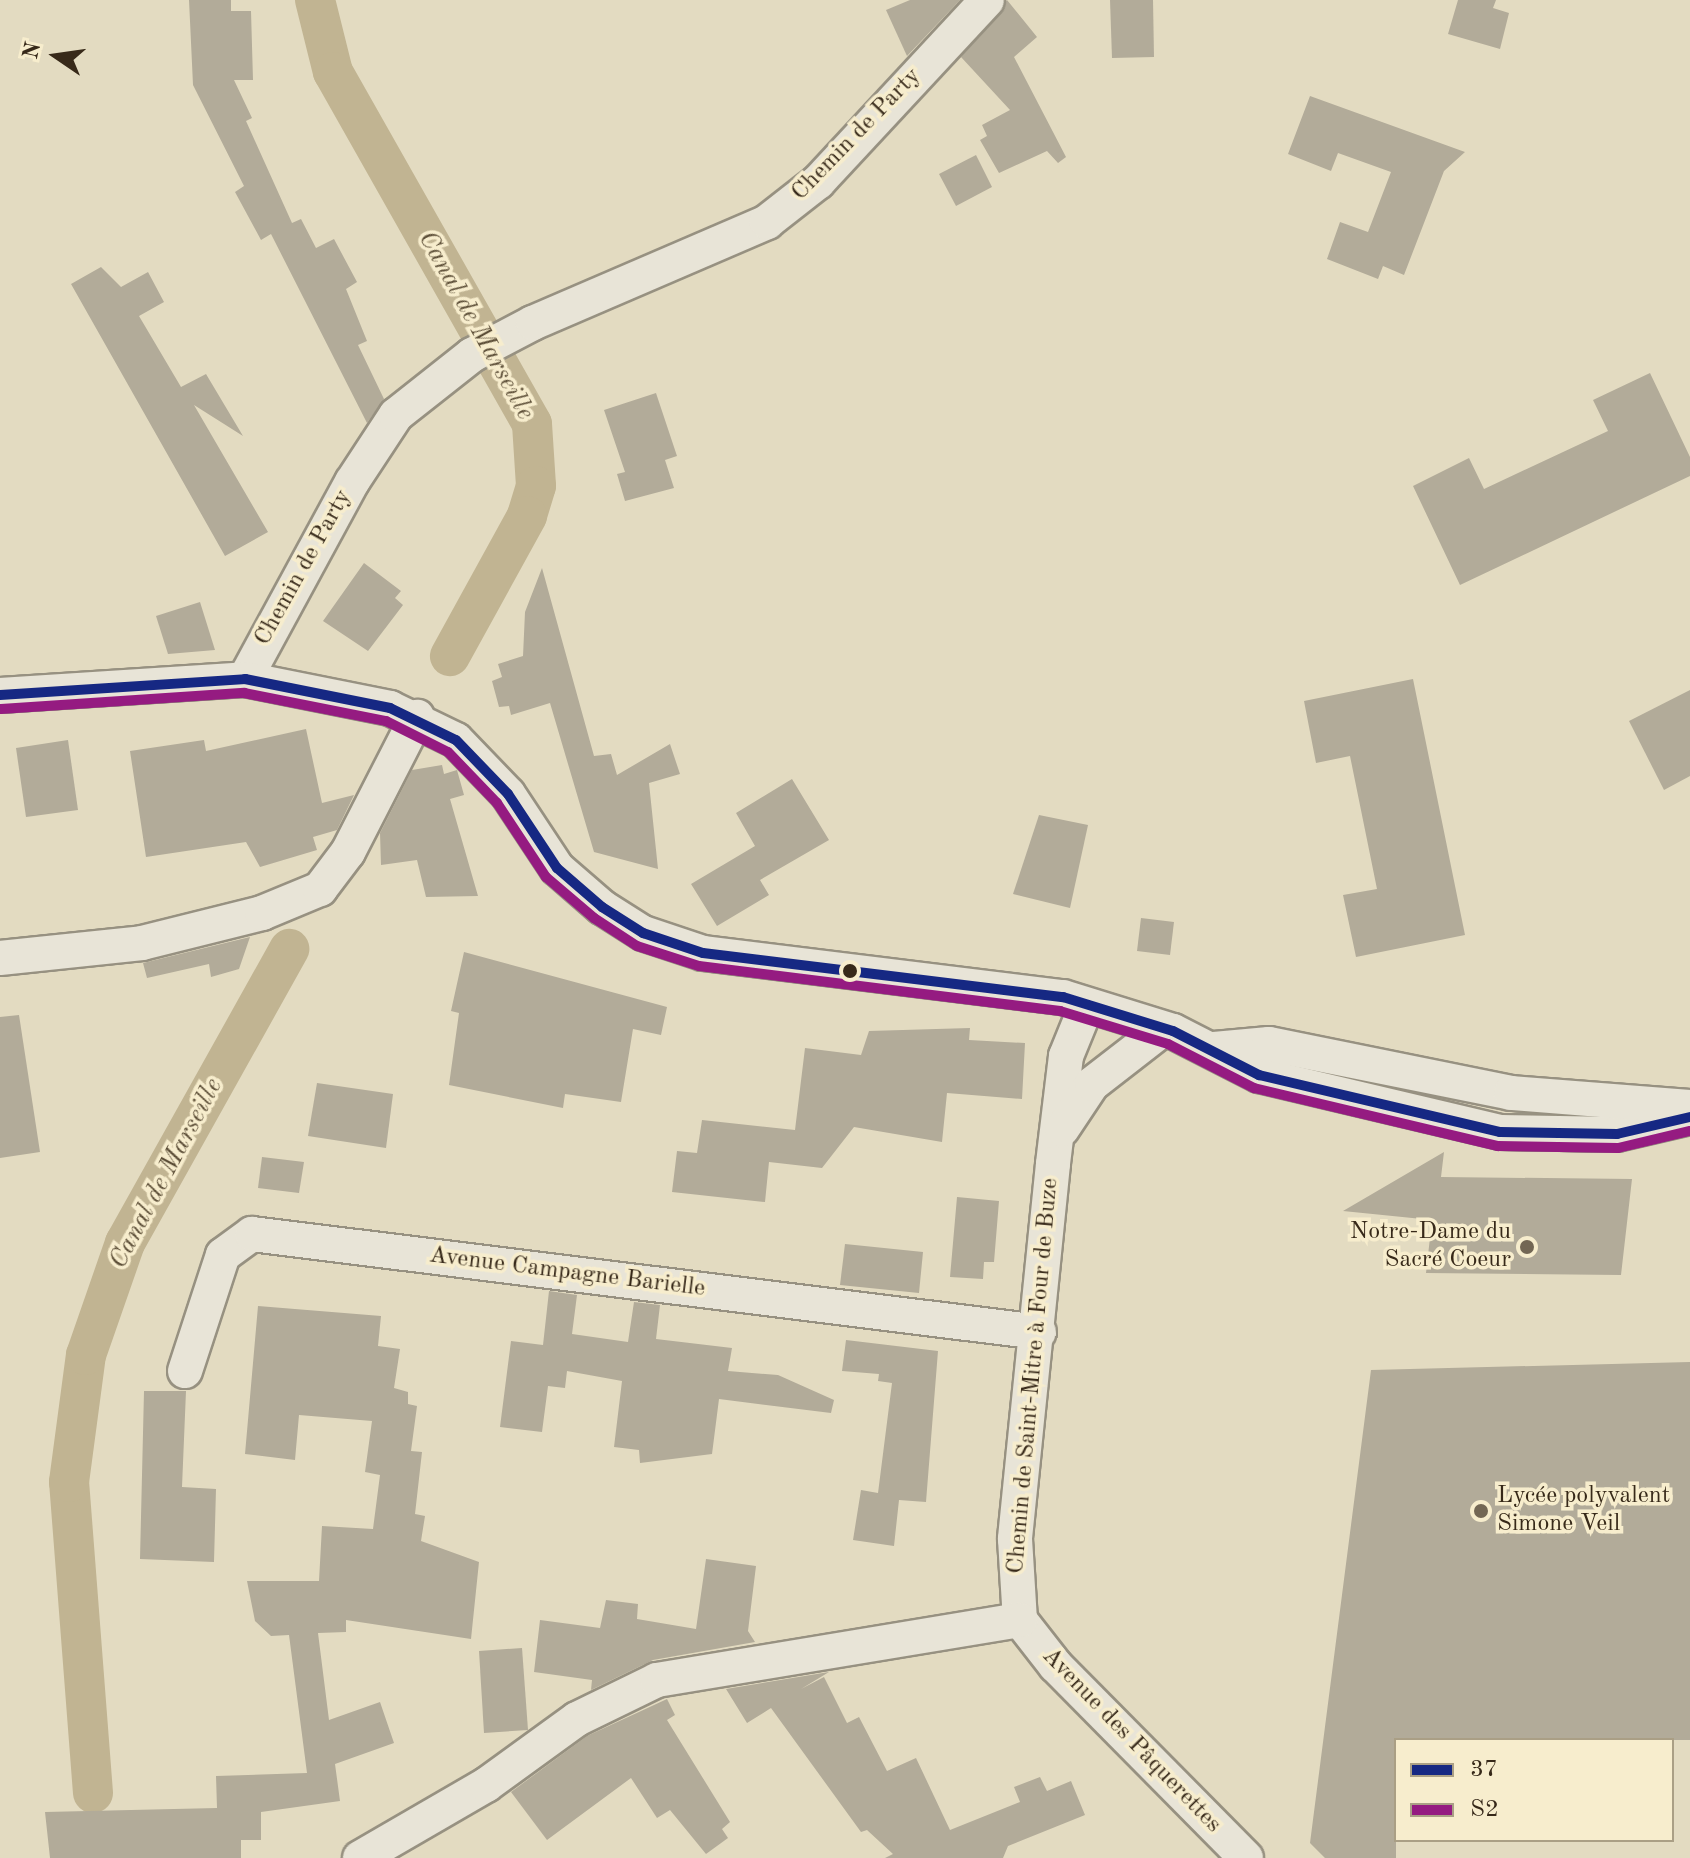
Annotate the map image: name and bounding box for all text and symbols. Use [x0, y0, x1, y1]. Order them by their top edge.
north arrow [16, 16, 96, 96]
text: N [20, 40, 45, 61]
street label: Chemin de Party [786, 63, 928, 207]
water label: Canal de Marseille [410, 226, 540, 426]
street label: Chemin de Party [249, 485, 359, 651]
unlabelled marker [842, 963, 858, 979]
water label: Canal de Marseille [104, 1073, 230, 1275]
street label: Chemin de Saint-Mitre à Four de Buze [1002, 1177, 1066, 1575]
place label: Notre-Dame du Sacré Coeur [1350, 1219, 1511, 1275]
marker: Notre-Dame du Sacré Coeur [1518, 1238, 1536, 1256]
street label: Avenue Campagne Barielle [427, 1242, 707, 1304]
place label: Lycée polyvalent Simone Veil [1497, 1483, 1670, 1539]
marker: Lycée polyvalent Simone Veil [1472, 1502, 1490, 1520]
street label: Avenue des Pâquerettes [1035, 1642, 1227, 1840]
legend [1394, 1738, 1674, 1842]
text: 37 [1470, 1758, 1498, 1782]
text: S2 [1470, 1798, 1499, 1822]

